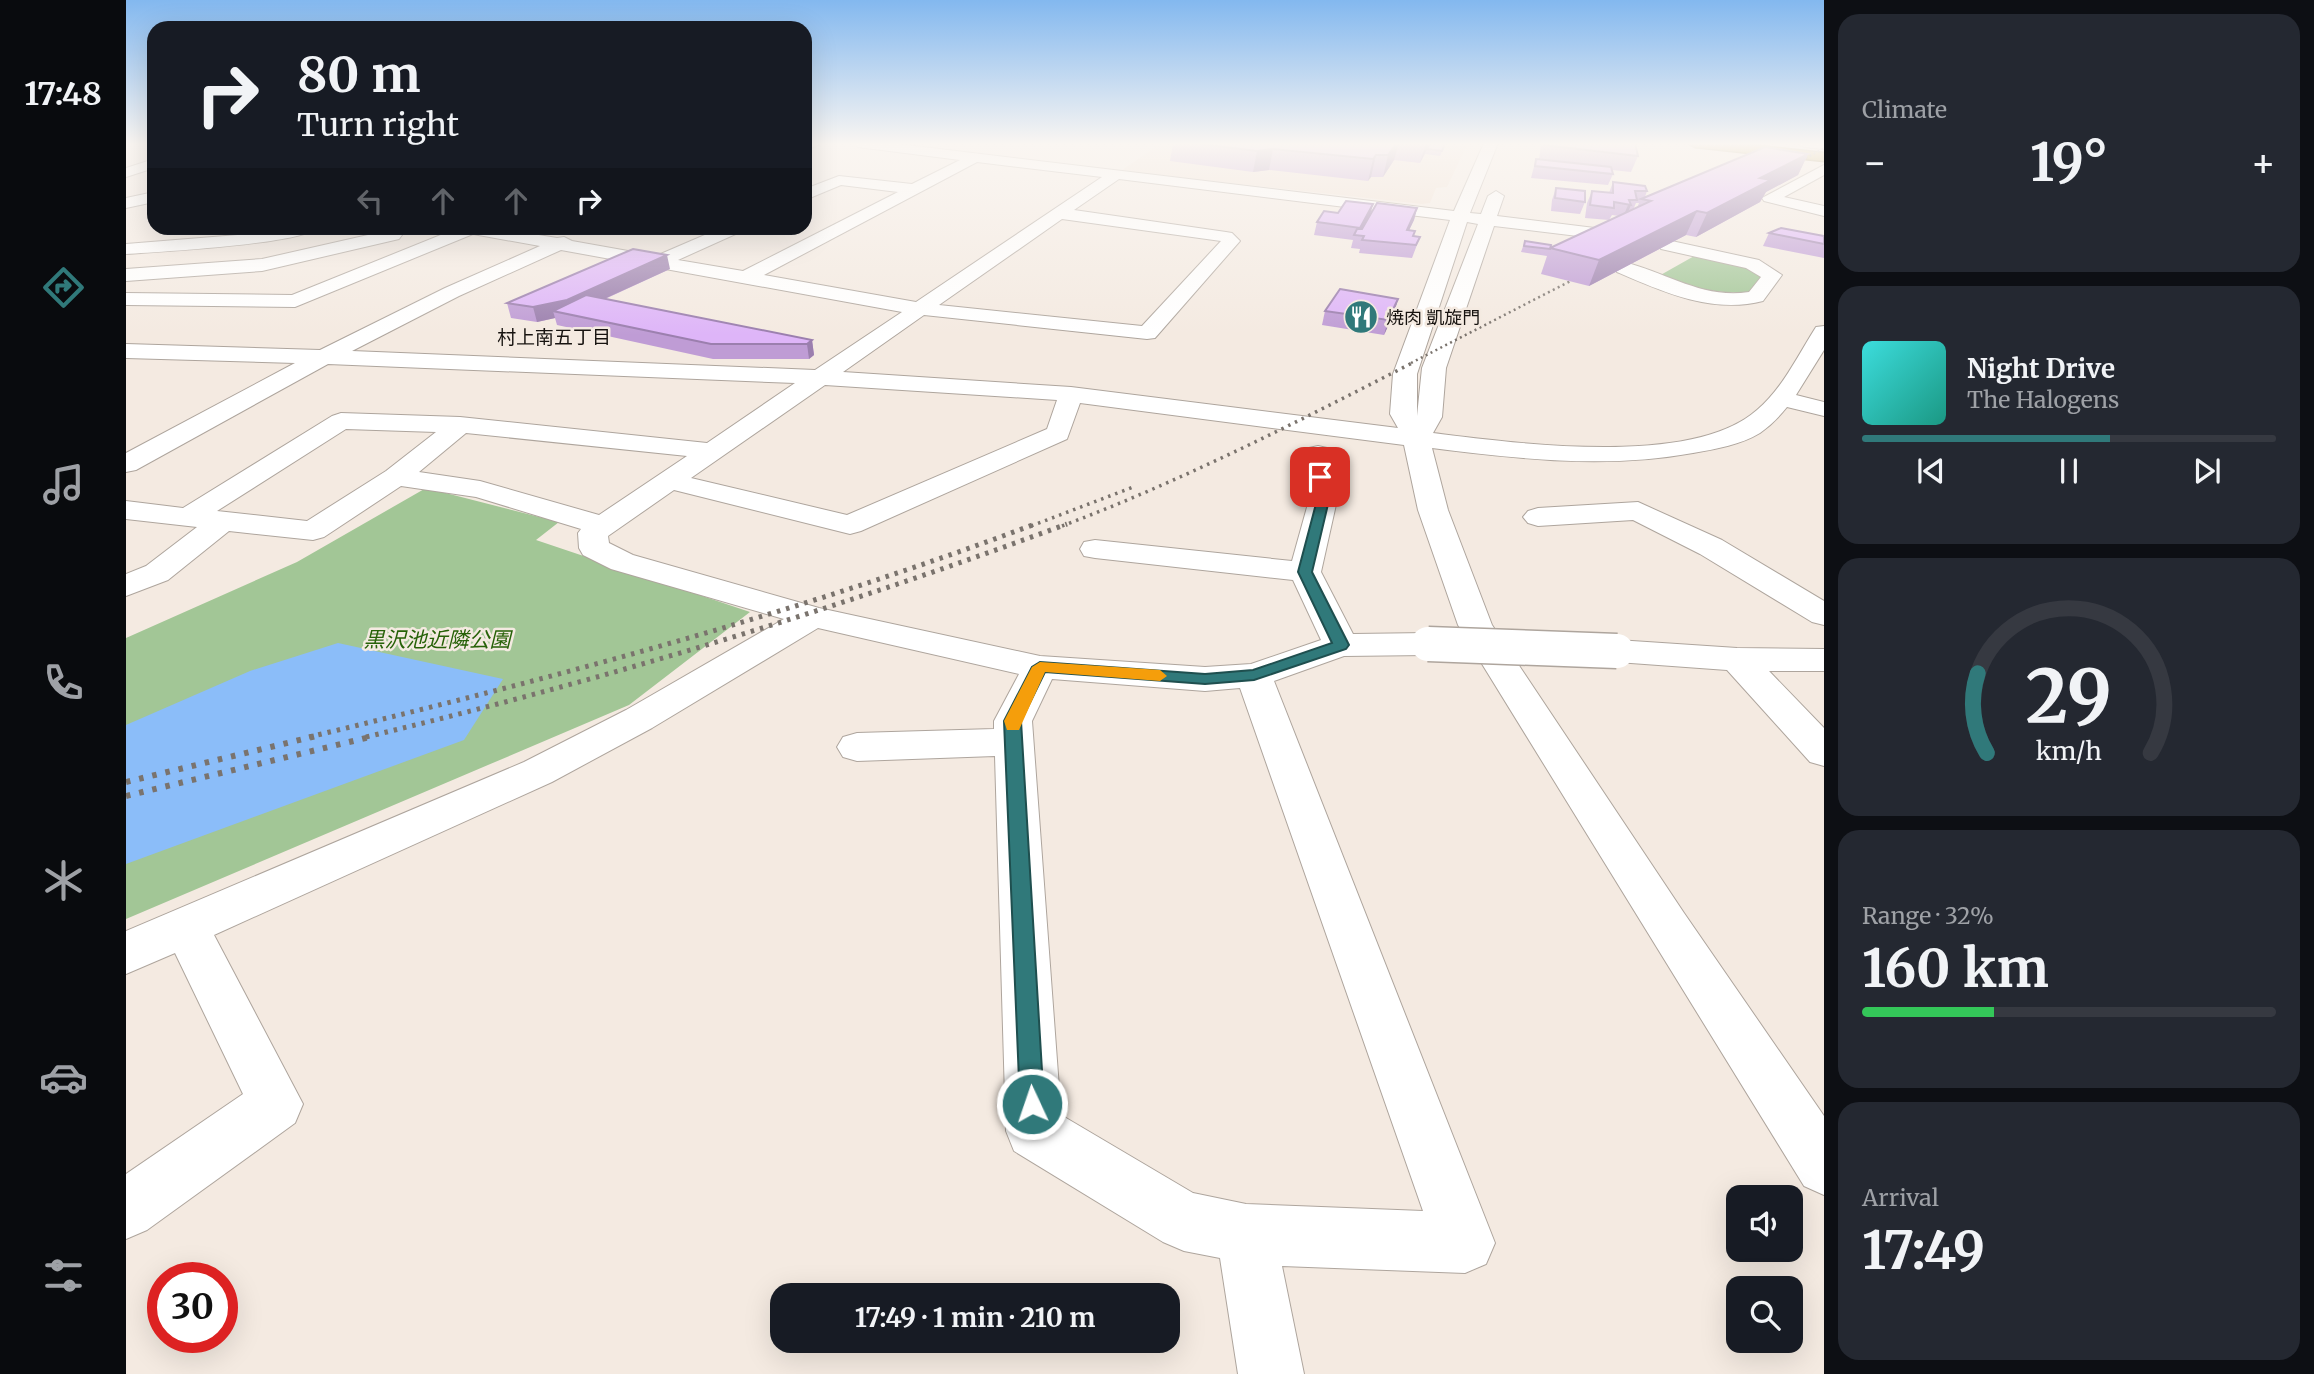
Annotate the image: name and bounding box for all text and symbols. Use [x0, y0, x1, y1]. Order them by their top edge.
text: 80 m [297, 44, 420, 105]
icon: right [182, 49, 273, 140]
text: 17:48 [24, 74, 102, 114]
text: Climate [1862, 95, 1947, 124]
text: Turn right [297, 105, 459, 145]
text: 19° [2030, 130, 2108, 195]
text: − [1862, 139, 1887, 186]
text: + [2251, 139, 2276, 186]
icon: left [351, 182, 389, 220]
icon: ahead [424, 182, 462, 220]
icon: ahead [497, 182, 535, 220]
icon: right [570, 182, 608, 220]
icon: directions [39, 263, 88, 312]
restaurant icon: 焼肉 凱旋門 [1342, 298, 1380, 336]
place label: 焼肉 凱旋門 [1386, 306, 1480, 329]
district label: 村上南五丁目 [497, 325, 611, 349]
text: Night Drive [1967, 352, 2115, 385]
text: The Halogens [1967, 385, 2119, 414]
pin [1290, 447, 1350, 507]
icon: previous [1912, 452, 1950, 490]
icon: pause [2050, 452, 2088, 490]
icon: next [2188, 452, 2226, 490]
icon: arrive [1301, 458, 1339, 496]
icon: music [39, 460, 88, 509]
park label: 黒沢池近隣公園 [364, 626, 513, 653]
text: 29 [2026, 651, 2112, 743]
icon: phone [39, 658, 88, 707]
text: km/h [2036, 735, 2102, 767]
icon: climate [39, 856, 88, 905]
text: Range · 32% [1862, 901, 1994, 930]
text: 160 km [1862, 936, 2049, 1001]
icon: car [39, 1053, 88, 1102]
position arrow [995, 1067, 1069, 1141]
text: Arrival [1862, 1183, 1939, 1212]
map controls [1726, 1185, 1803, 1353]
button: sound [1726, 1185, 1803, 1262]
text: 17:49 [1862, 1218, 1985, 1283]
icon: filters [39, 1251, 88, 1300]
speed limit sign: 30 [147, 1262, 238, 1353]
button: search [1726, 1276, 1803, 1353]
text: 17:49 · 1 min · 210 m [855, 1301, 1095, 1334]

